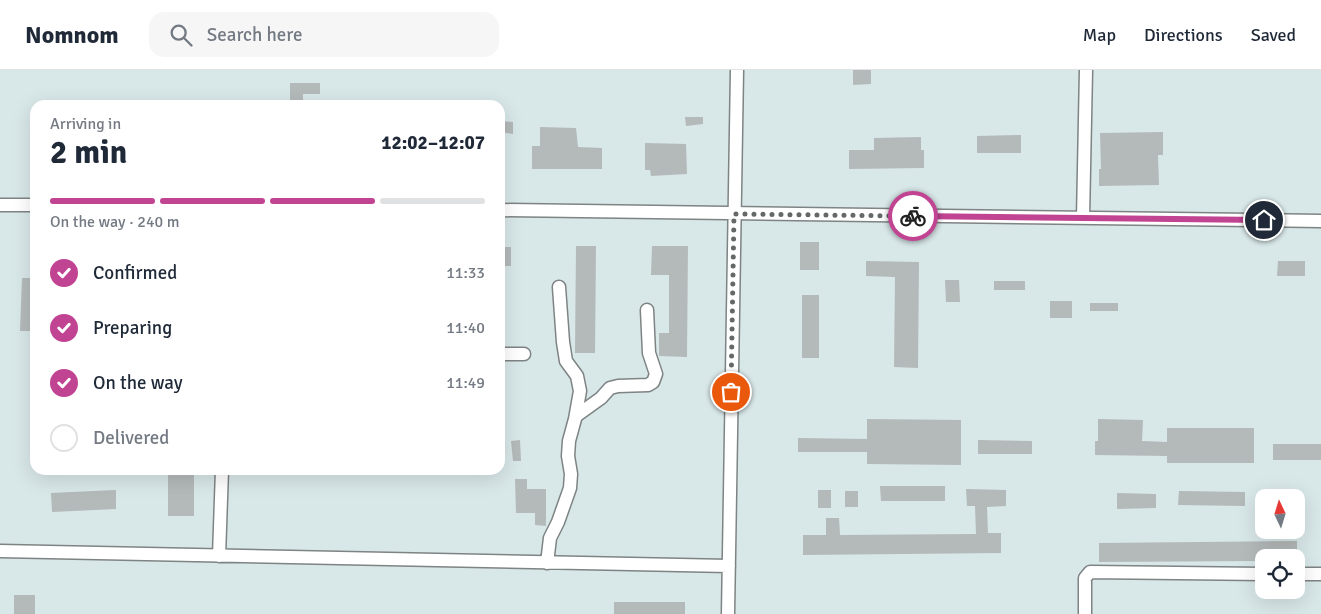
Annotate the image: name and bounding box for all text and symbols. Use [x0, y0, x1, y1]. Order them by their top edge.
search box [149, 12, 499, 57]
text: Nomnom [25, 20, 119, 50]
icon: search [167, 21, 195, 49]
text: Search here [207, 23, 303, 47]
text: Map [1083, 24, 1116, 46]
text: Directions [1144, 24, 1223, 46]
text: Saved [1251, 24, 1296, 46]
text: Arriving in [50, 114, 121, 134]
text: 12:02–12:07 [381, 131, 485, 155]
text: 2 min [50, 133, 127, 172]
courier [888, 191, 938, 241]
pin [1243, 199, 1285, 241]
icon: bike [899, 202, 927, 230]
icon: home [1250, 206, 1278, 234]
text: On the way · 240 m [50, 212, 180, 232]
icon: check [50, 259, 78, 287]
text: Confirmed [93, 261, 177, 285]
text: 11:33 [446, 263, 485, 283]
icon: check [50, 314, 78, 342]
text: Preparing [93, 316, 172, 340]
text: 11:40 [446, 318, 485, 338]
icon: check [50, 369, 78, 397]
text: On the way [93, 371, 183, 395]
pin [710, 371, 752, 413]
text: 11:49 [446, 373, 485, 393]
icon: bag [717, 378, 745, 406]
text: Delivered [93, 426, 169, 450]
north arrow [1255, 489, 1305, 539]
map controls [1255, 489, 1305, 599]
button: locate [1255, 549, 1305, 599]

